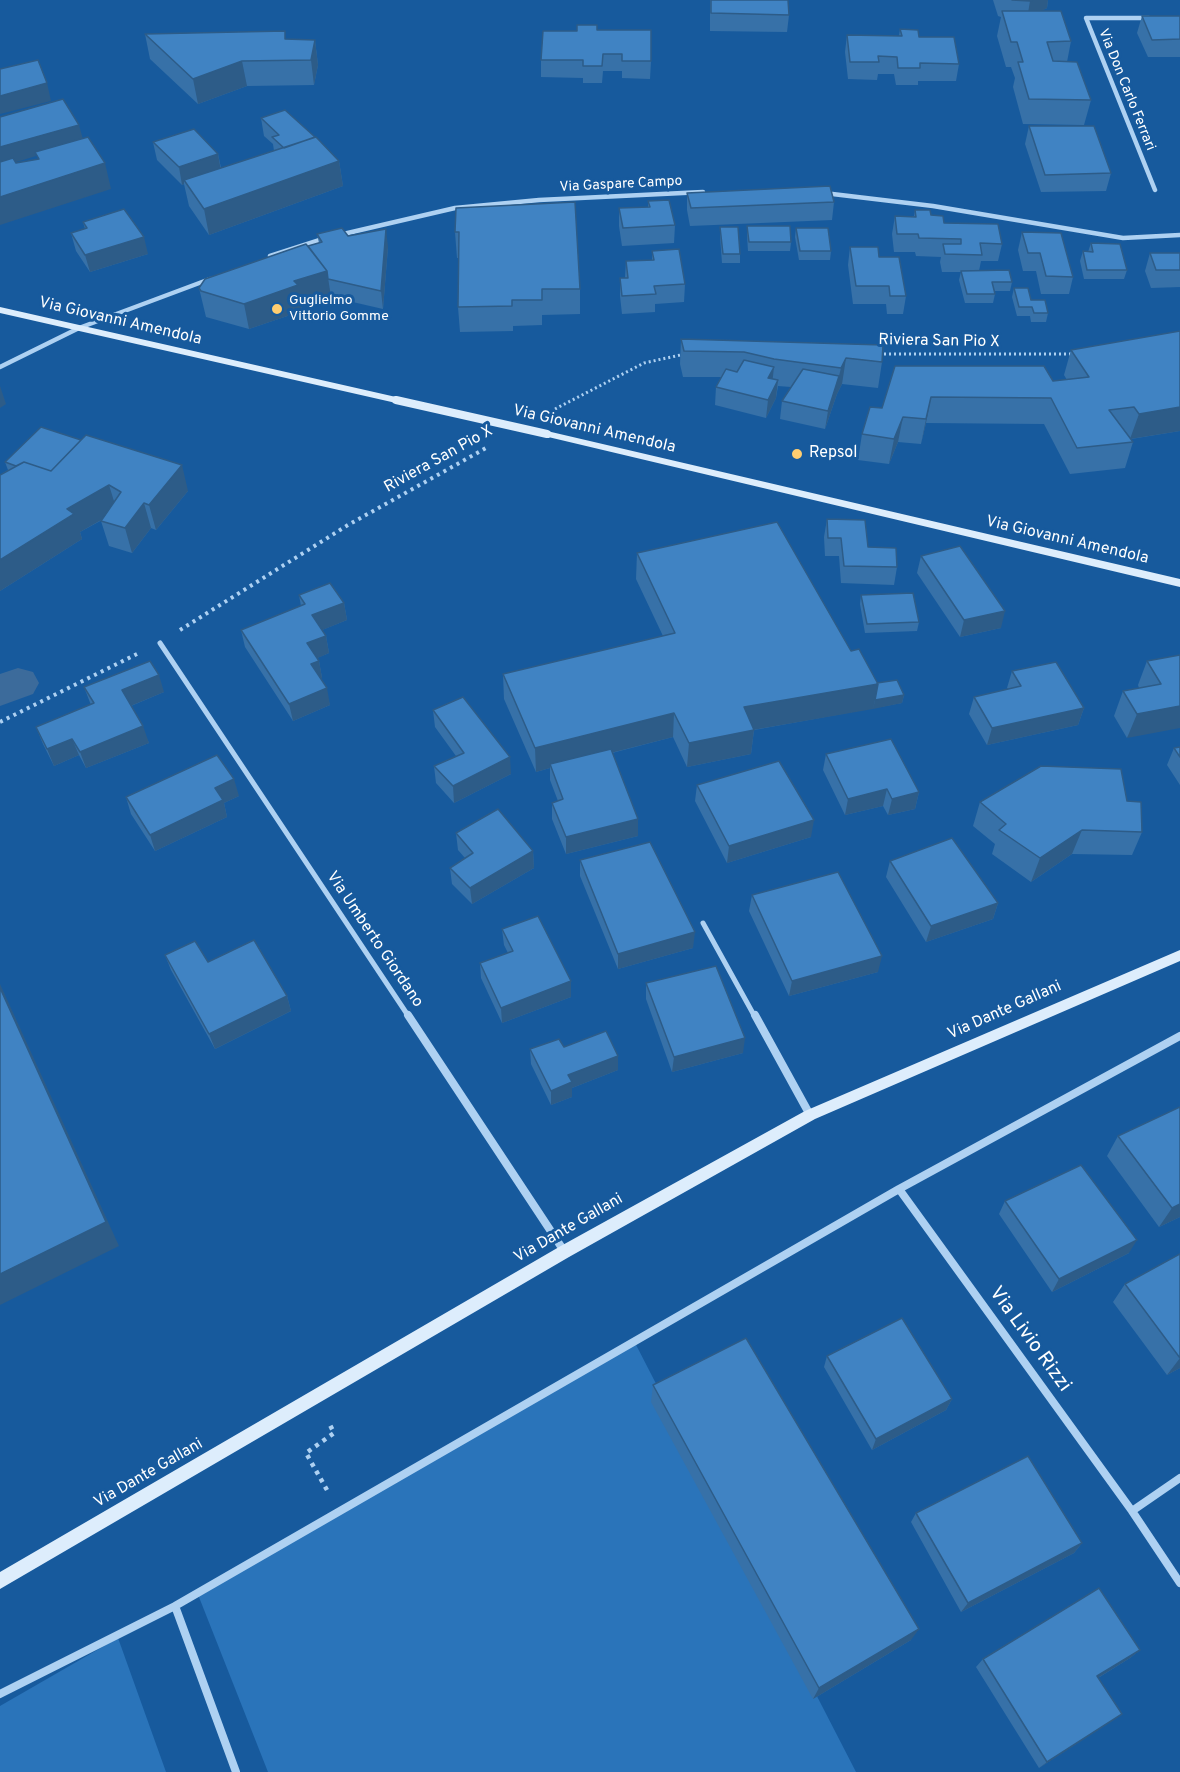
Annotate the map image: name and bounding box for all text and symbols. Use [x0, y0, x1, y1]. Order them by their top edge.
street label: Via Don Carlo Ferrari [1094, 27, 1158, 153]
street label: Via Gaspare Campo [559, 173, 683, 197]
place label: Guglielmo Vittorio Gomme [289, 293, 389, 326]
street label: Via Giovanni Amendola [37, 294, 203, 350]
marker: Guglielmo Vittorio Gomme [270, 302, 284, 316]
street label: Riviera San Pio X [878, 331, 1000, 353]
street label: Via Giovanni Amendola [511, 402, 677, 458]
street label: Riviera San Pio X [381, 422, 497, 498]
place label: Repsol [809, 444, 857, 464]
marker: Repsol [790, 447, 804, 461]
street label: Via Giovanni Amendola [984, 513, 1150, 569]
street label: Via Umberto Giordano [321, 868, 427, 1012]
street label: Via Dante Gallani [945, 977, 1065, 1045]
street label: Via Dante Gallani [511, 1190, 627, 1268]
street label: Via Livio Rizzi [983, 1283, 1075, 1397]
street label: Via Dante Gallani [91, 1435, 207, 1513]

